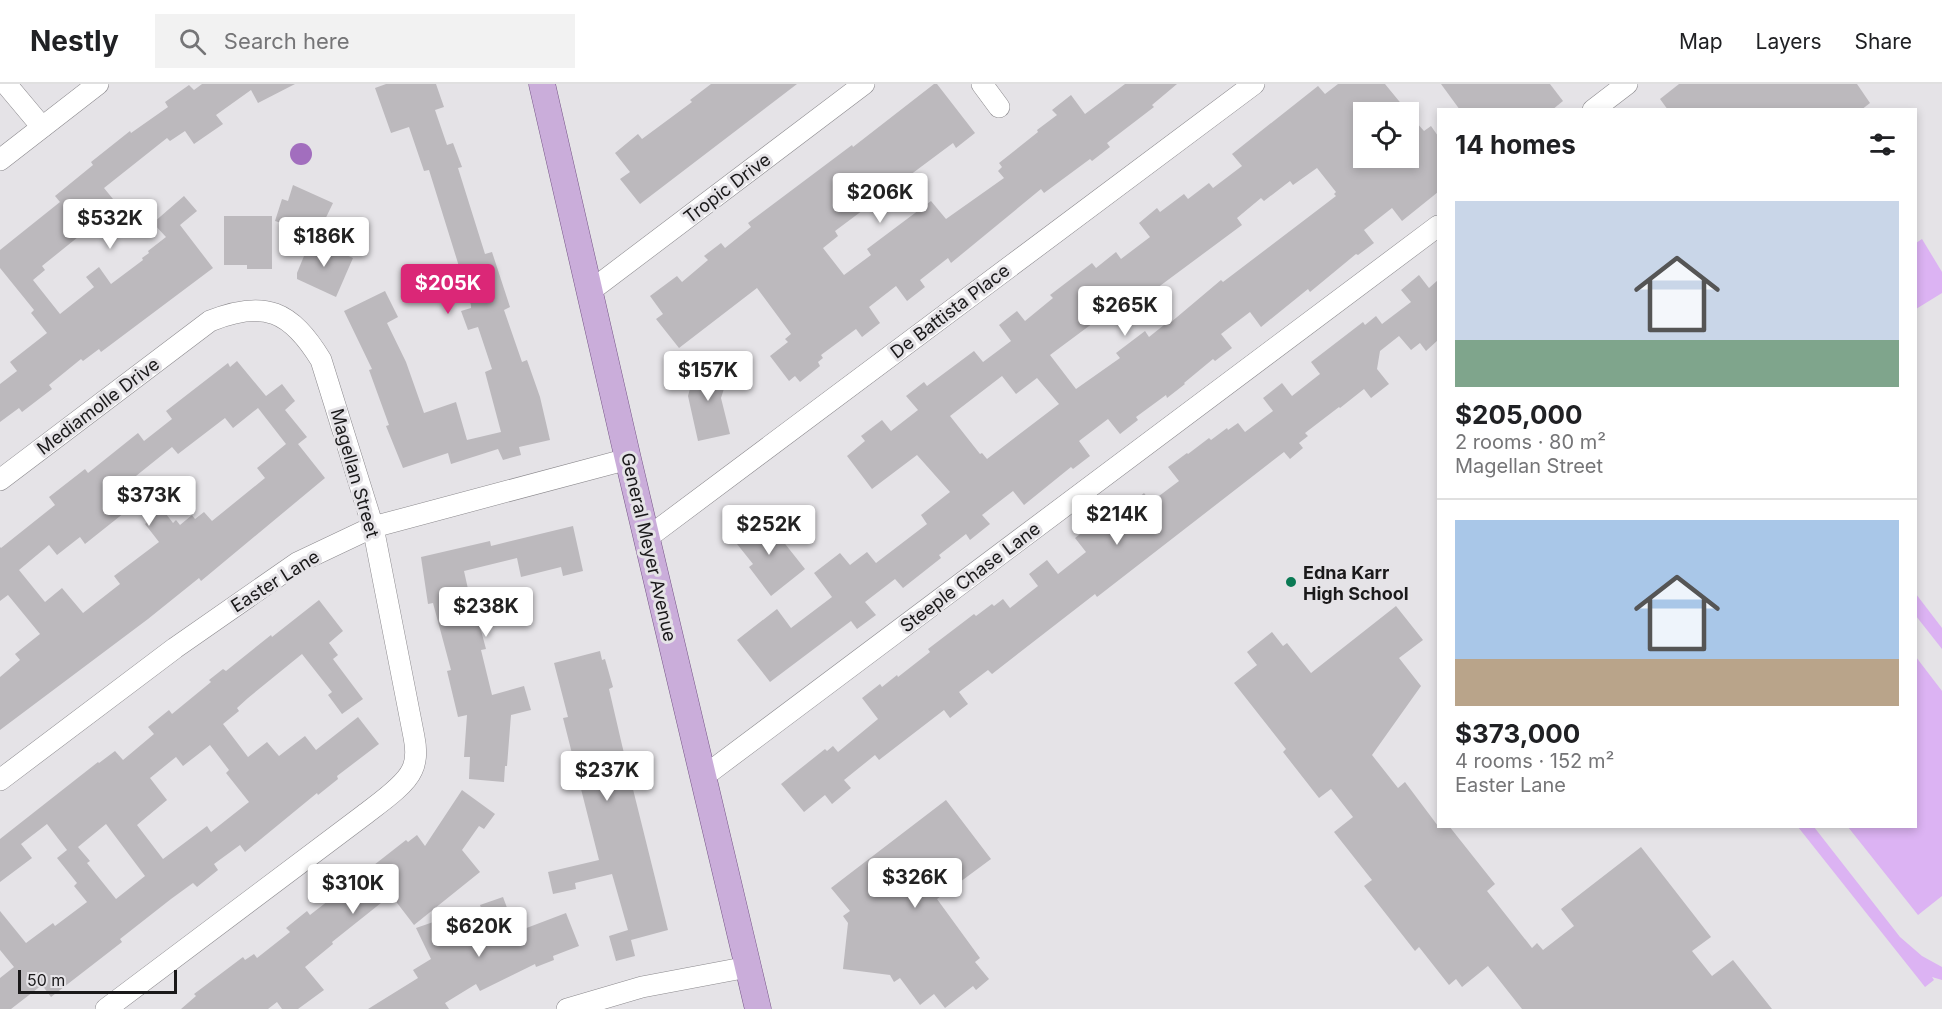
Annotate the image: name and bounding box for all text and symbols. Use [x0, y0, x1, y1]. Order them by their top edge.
search box [155, 14, 575, 68]
text: Nestly [30, 24, 119, 58]
icon: search [176, 25, 209, 58]
text: Search here [224, 28, 350, 54]
text: Map [1679, 29, 1723, 54]
text: Layers [1756, 29, 1822, 54]
text: Share [1855, 29, 1912, 54]
map controls [1353, 102, 1419, 168]
button: locate [1353, 102, 1419, 168]
icon: filters [1866, 128, 1899, 161]
text: 14 homes [1455, 129, 1576, 160]
street label: Tropic Drive [679, 149, 775, 227]
pin: $206K [838, 173, 922, 224]
text: $206K [847, 180, 913, 204]
pin: $532K [68, 199, 152, 250]
text: $532K [77, 206, 143, 230]
pin: $186K [282, 217, 366, 268]
text: $186K [293, 224, 355, 248]
icon: home [1623, 240, 1731, 348]
street label: De Battista Place [886, 259, 1014, 363]
pin: $205K [406, 264, 490, 315]
text: $205K [415, 271, 481, 295]
pin: $265K [1083, 286, 1167, 337]
text: $265K [1092, 293, 1158, 317]
pin: $157K [666, 351, 750, 402]
street label: Mediamolle Drive [33, 353, 163, 459]
text: $157K [678, 358, 738, 382]
text: $205,000 [1455, 399, 1582, 430]
street label: Magellan Street [327, 406, 383, 540]
text: 2 rooms · 80 m² [1455, 430, 1606, 454]
street label: General Meyer Avenue [617, 451, 681, 643]
text: Magellan Street [1455, 454, 1603, 478]
pin: $373K [107, 476, 191, 527]
text: $373K [117, 483, 181, 507]
pin: $214K [1075, 495, 1159, 546]
text: $214K [1086, 502, 1148, 526]
pin: $252K [727, 505, 811, 556]
text: $252K [736, 512, 802, 536]
street label: Steeple Chase Lane [896, 518, 1044, 636]
street label: Easter Lane [227, 546, 323, 616]
icon: home [1623, 559, 1731, 667]
place label: Edna Karr High School [1303, 562, 1409, 604]
marker: Edna Karr High School [1284, 575, 1298, 589]
pin: $238K [444, 587, 528, 638]
text: $238K [453, 594, 519, 618]
text: $373,000 [1455, 718, 1580, 749]
text: 4 rooms · 152 m² [1455, 749, 1614, 773]
pin: $237K [565, 751, 649, 802]
text: $237K [575, 758, 639, 782]
text: Easter Lane [1455, 773, 1566, 797]
pin: $326K [873, 858, 957, 909]
pin: $310K [311, 864, 395, 915]
text: $326K [882, 865, 948, 889]
text: $310K [322, 871, 384, 895]
pin: $620K [437, 907, 521, 958]
text: $620K [446, 914, 512, 938]
scale bar [18, 967, 177, 994]
text: 50 m [27, 970, 65, 990]

